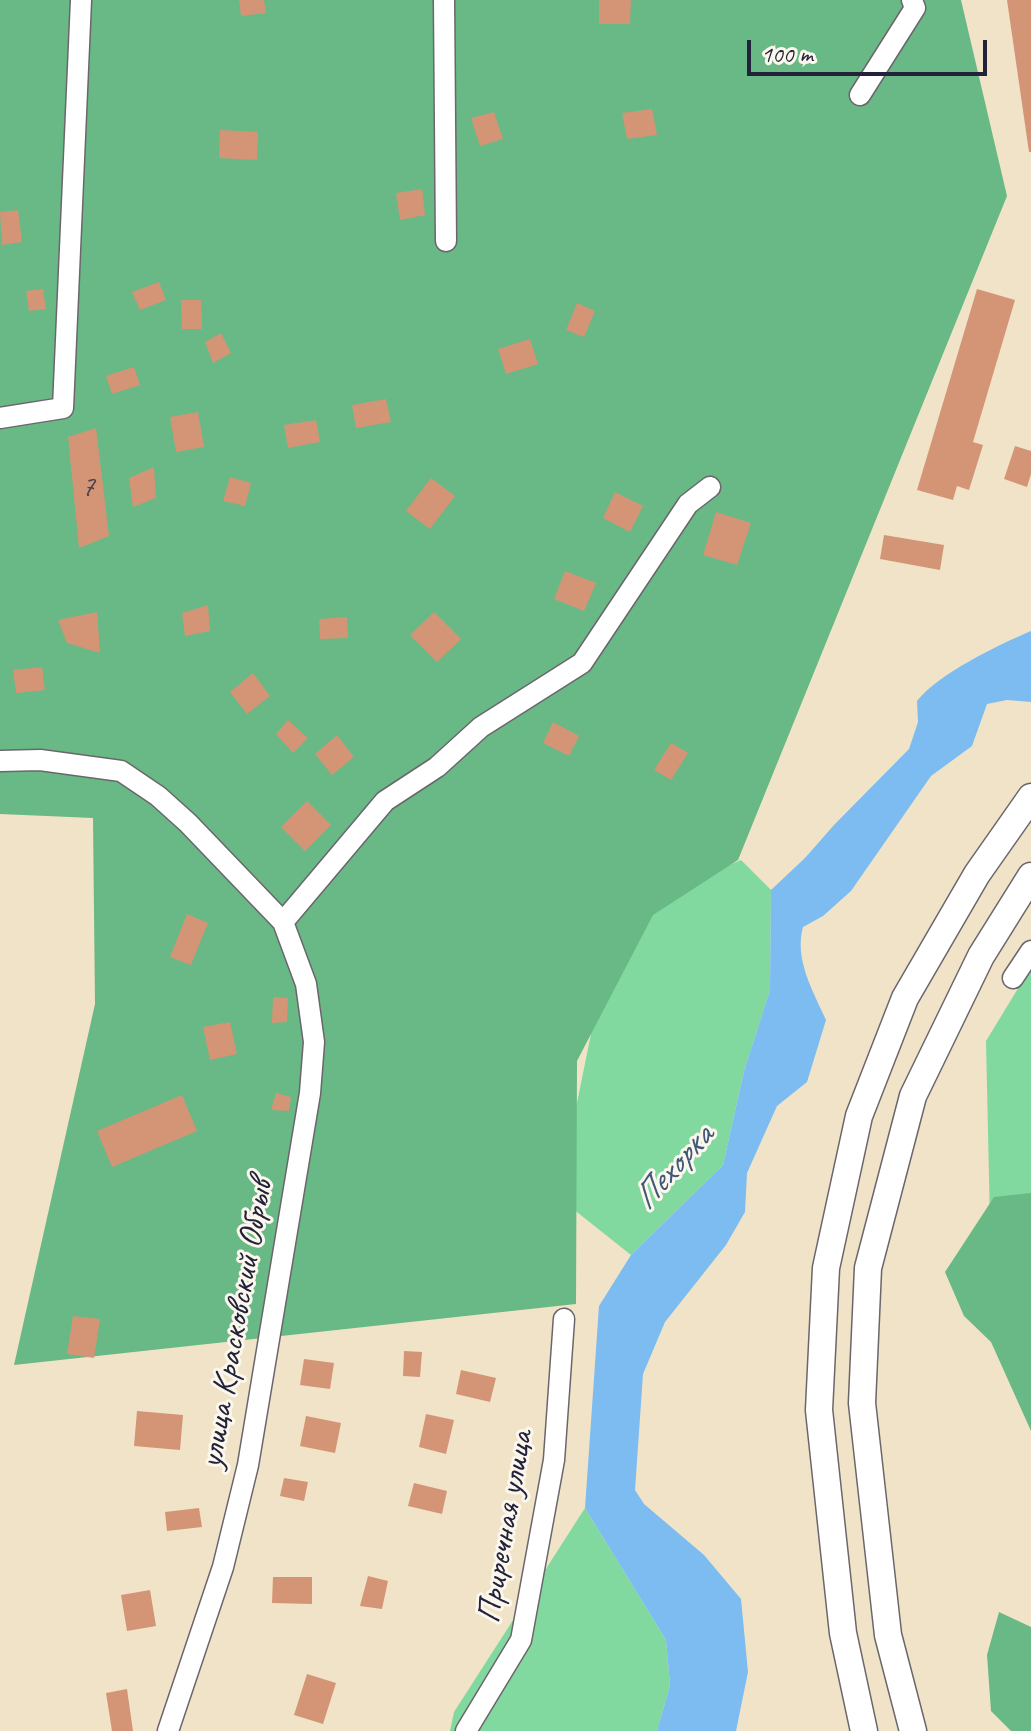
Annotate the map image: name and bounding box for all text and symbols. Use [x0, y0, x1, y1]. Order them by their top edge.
scale bar [751, 24, 991, 74]
text: 100 m [761, 39, 813, 69]
house number: 7 [81, 469, 95, 505]
water label: Пехорка [624, 1116, 724, 1220]
street label: улица Красковский Обрыв [192, 1176, 282, 1472]
street label: Приречная улица [469, 1428, 543, 1626]

